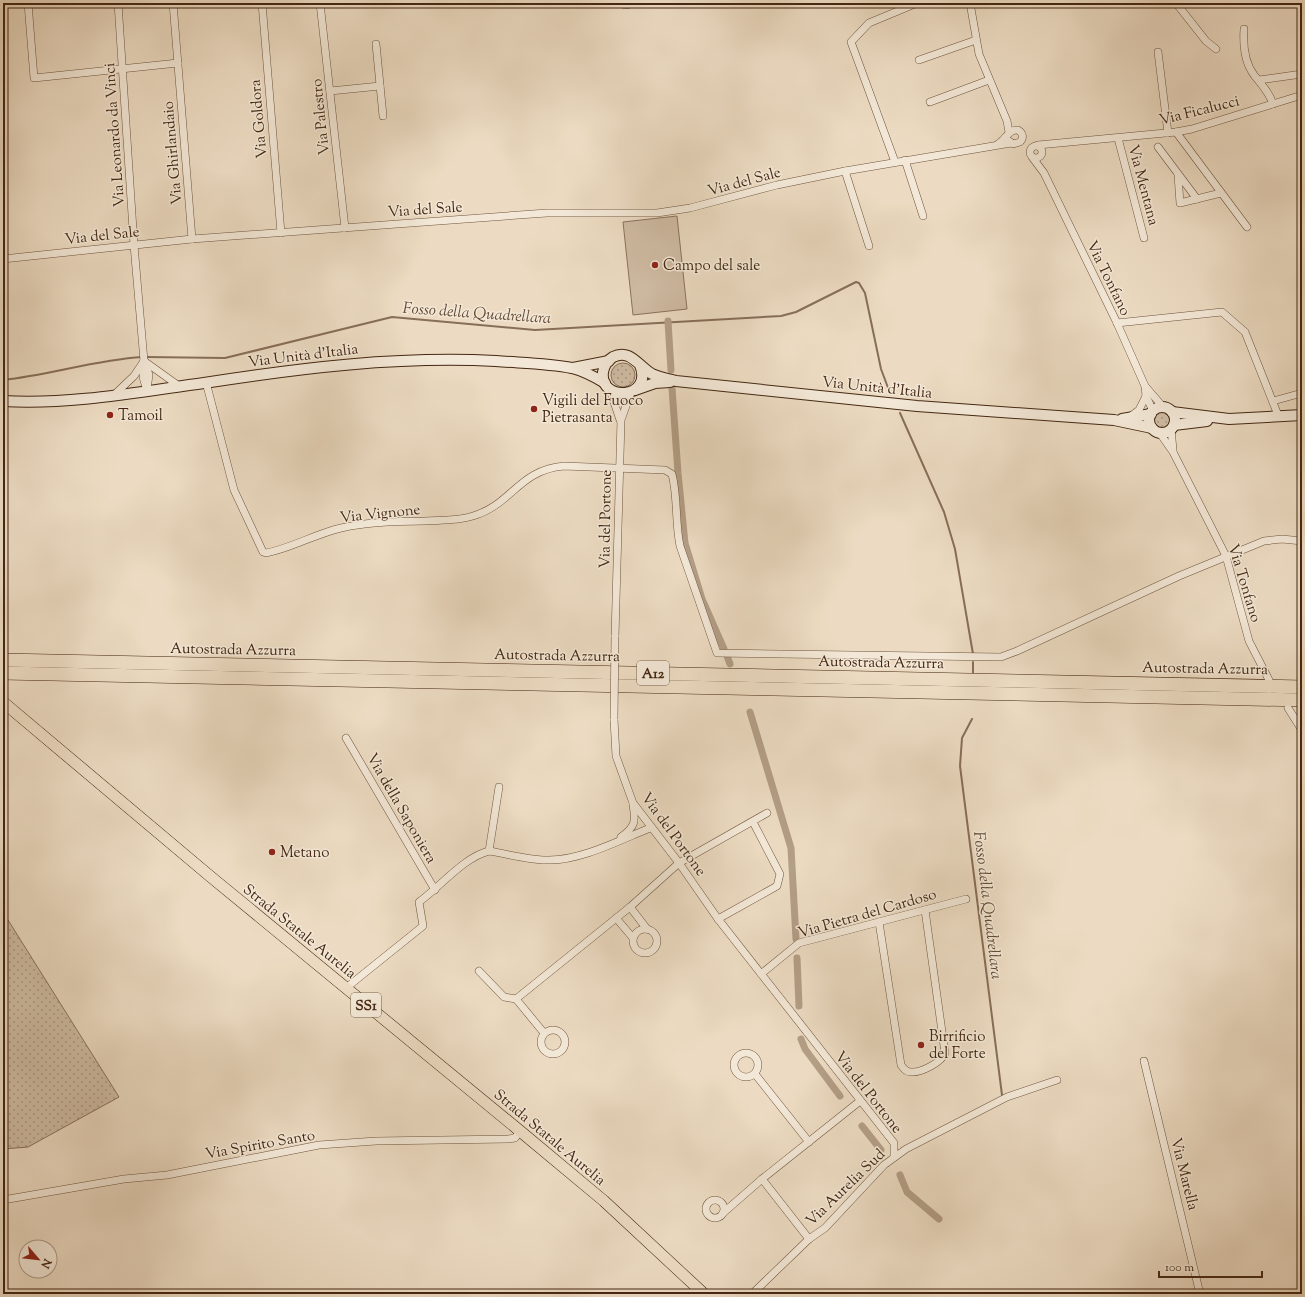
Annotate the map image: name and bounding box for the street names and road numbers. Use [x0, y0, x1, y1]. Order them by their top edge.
street label: Via Leonardo da Vinci [100, 62, 131, 208]
street label: Via Goldora [246, 78, 273, 159]
street label: Via Palestro [307, 78, 336, 156]
street label: Via Ficalucci [1157, 91, 1242, 132]
street label: Via Ghirlandaio [159, 100, 188, 206]
street label: Via Mentana [1122, 143, 1163, 228]
street label: Via del Sale [705, 163, 783, 202]
street label: Via del Sale [387, 197, 463, 224]
street label: Via del Sale [64, 222, 141, 251]
street label: Via Tonfano [1080, 238, 1135, 320]
street label: Via Unità d'Italia [247, 339, 359, 374]
street label: Via Unità d'Italia [821, 372, 933, 405]
street label: Via del Portone [595, 469, 618, 569]
street label: Via Vignone [339, 500, 422, 529]
street label: Via Tonfano [1222, 542, 1265, 625]
street label: Autostrada Azzurra [170, 639, 296, 662]
street label: Autostrada Azzurra [494, 645, 620, 668]
street label: Autostrada Azzurra [818, 652, 944, 675]
street label: Autostrada Azzurra [1142, 658, 1268, 681]
road number: A12 [637, 661, 669, 685]
street label: Via della Saponiera [361, 750, 441, 868]
street label: Via del Portone [635, 789, 710, 881]
street label: Strada Statale Aurelia [238, 880, 360, 985]
street label: Via Pietra del Cardoso [796, 885, 939, 944]
road number: SS1 [351, 993, 381, 1017]
street label: Via del Portone [829, 1047, 907, 1138]
street label: Strada Statale Aurelia [489, 1085, 610, 1191]
street label: Via Spirito Santo [204, 1125, 317, 1165]
street label: Via Marella [1164, 1136, 1203, 1213]
street label: Via Aurelia Sud [802, 1144, 891, 1231]

